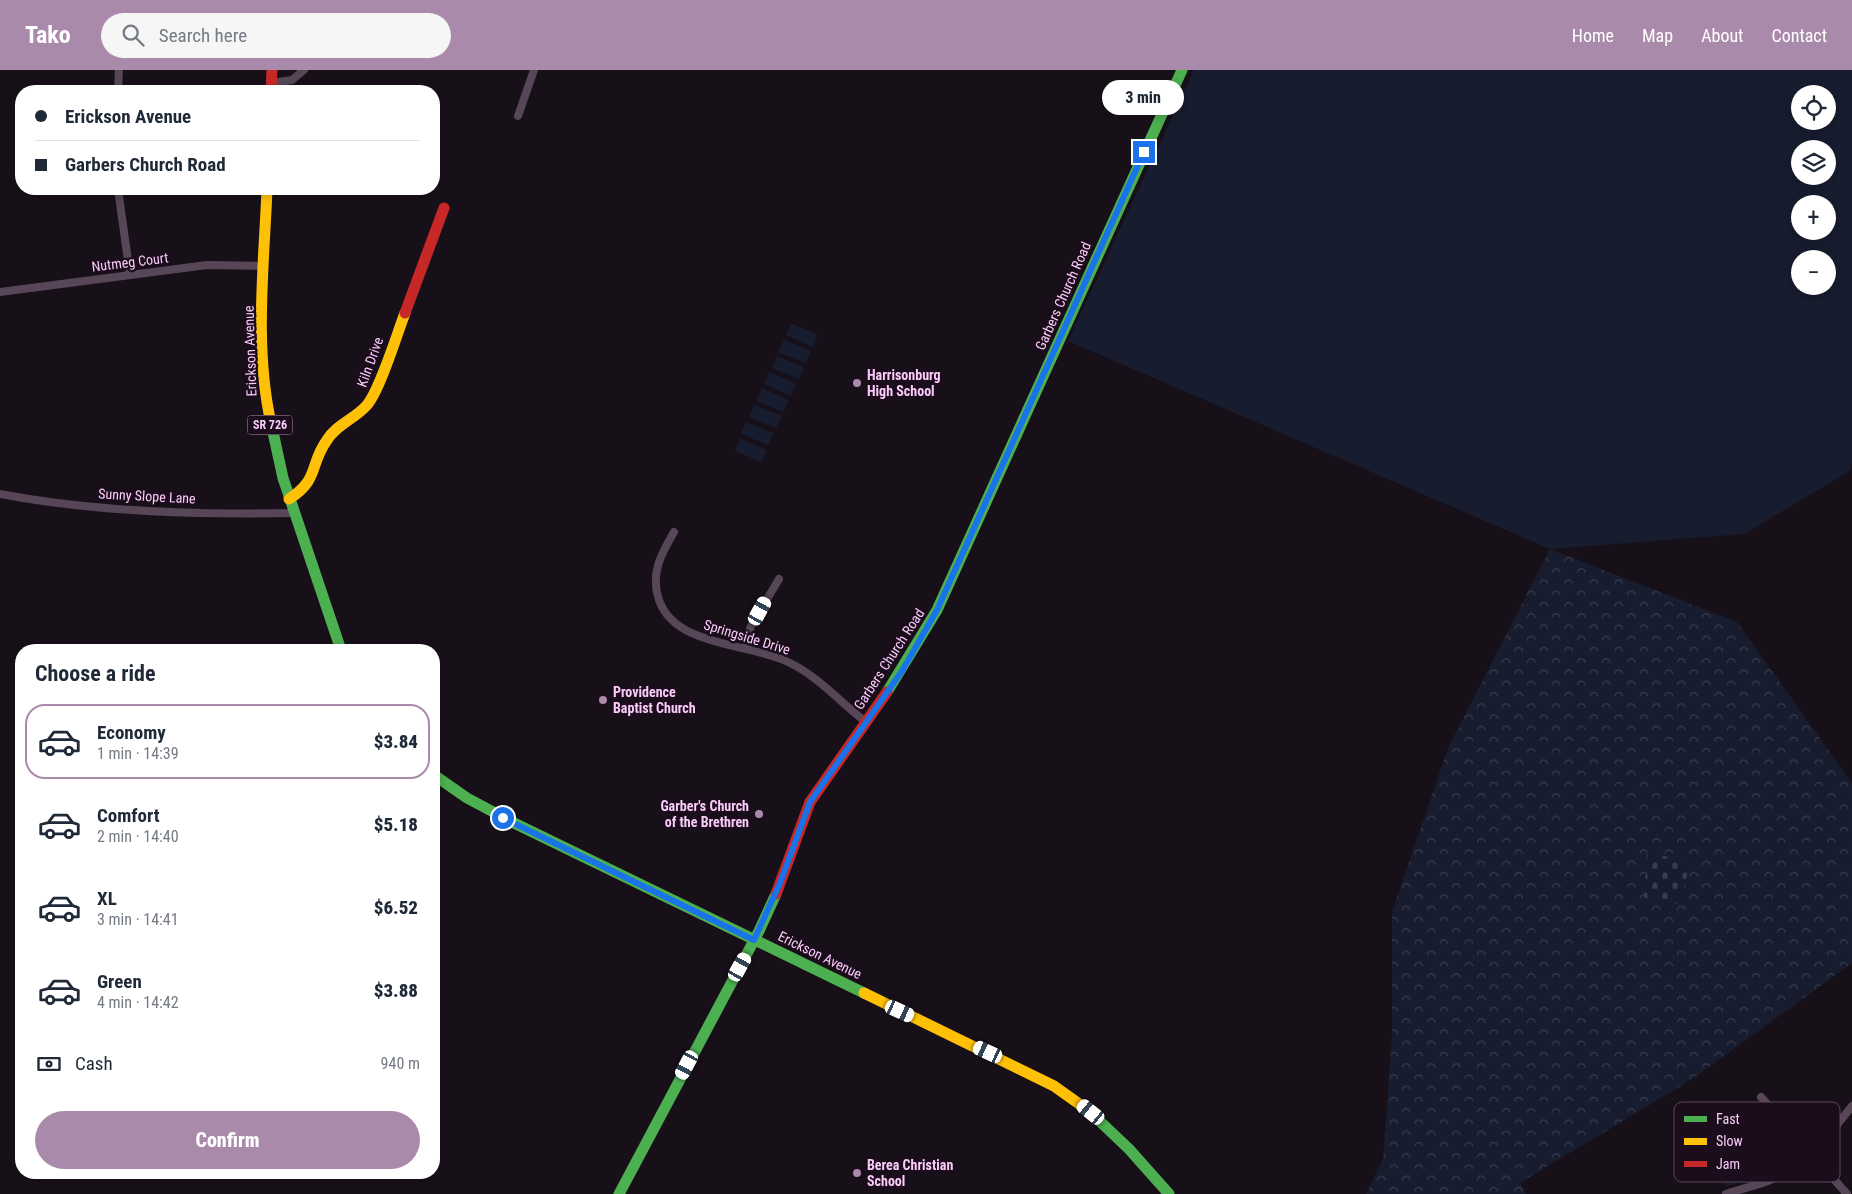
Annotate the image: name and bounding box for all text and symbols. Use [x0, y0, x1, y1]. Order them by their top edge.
search box [101, 13, 451, 58]
text: Tako [25, 21, 71, 49]
icon: search [119, 21, 147, 49]
text: Search here [159, 24, 247, 47]
text: Home [1572, 25, 1614, 46]
text: Map [1642, 25, 1673, 46]
text: About [1701, 25, 1743, 46]
text: Contact [1771, 25, 1827, 46]
callout: 3 min [1103, 79, 1185, 114]
map controls [1791, 85, 1836, 295]
button: locate [1791, 85, 1836, 130]
text: 3 min [1125, 88, 1161, 107]
text: Erickson Avenue [65, 105, 191, 128]
button: layers [1791, 140, 1836, 185]
route end [1133, 141, 1155, 163]
text: Garbers Church Road [65, 153, 226, 176]
button: + [1791, 195, 1836, 240]
street label: Garbers Church Road [1032, 239, 1094, 353]
street label: Nutmeg Court [91, 249, 169, 275]
button: − [1791, 250, 1836, 295]
street label: Erickson Avenue [240, 305, 260, 397]
street label: Kiln Drive [354, 334, 387, 389]
place label: Harrisonburg High School [867, 367, 941, 399]
marker: Harrisonburg High School [851, 377, 863, 389]
road number: SR 726 [248, 416, 292, 434]
street label: Sunny Slope Lane [98, 485, 197, 507]
car [746, 594, 773, 628]
street label: Garbers Church Road [851, 606, 927, 712]
street label: Springside Drive [702, 616, 793, 658]
text: Choose a ride [35, 661, 156, 686]
place label: Providence Baptist Church [613, 684, 696, 716]
marker: Providence Baptist Church [597, 694, 609, 706]
icon: car [37, 719, 82, 764]
text: Economy [97, 721, 166, 744]
text: $3.84 [374, 730, 418, 753]
text: 1 min · 14:39 [97, 744, 179, 763]
place label: Garber's Church of the Brethren [660, 798, 749, 830]
icon: car [37, 802, 82, 847]
text: Comfort [97, 804, 160, 827]
route start [492, 807, 514, 829]
marker: Garber's Church of the Brethren [753, 808, 765, 820]
text: $5.18 [374, 813, 418, 836]
text: 2 min · 14:40 [97, 827, 179, 846]
icon: car [37, 885, 82, 930]
text: XL [97, 887, 117, 910]
text: $6.52 [374, 896, 418, 919]
text: 3 min · 14:41 [97, 910, 179, 929]
street label: Erickson Avenue [776, 928, 865, 982]
car [726, 950, 753, 984]
icon: car [37, 968, 82, 1013]
text: Green [97, 970, 142, 993]
text: $3.88 [374, 979, 418, 1002]
text: 4 min · 14:42 [97, 993, 179, 1012]
car [883, 998, 916, 1024]
car [971, 1039, 1004, 1065]
car [673, 1048, 700, 1082]
icon: cash [35, 1050, 63, 1078]
text: Cash [75, 1052, 113, 1075]
text: 940 m [381, 1054, 420, 1073]
car [1074, 1097, 1107, 1127]
legend [1674, 1102, 1840, 1182]
button: Confirm [35, 1111, 420, 1169]
text: Fast [1716, 1111, 1740, 1127]
text: Slow [1716, 1133, 1743, 1149]
text: Jam [1716, 1156, 1740, 1172]
place label: Berea Christian School [867, 1157, 953, 1189]
marker: Berea Christian School [851, 1167, 863, 1179]

